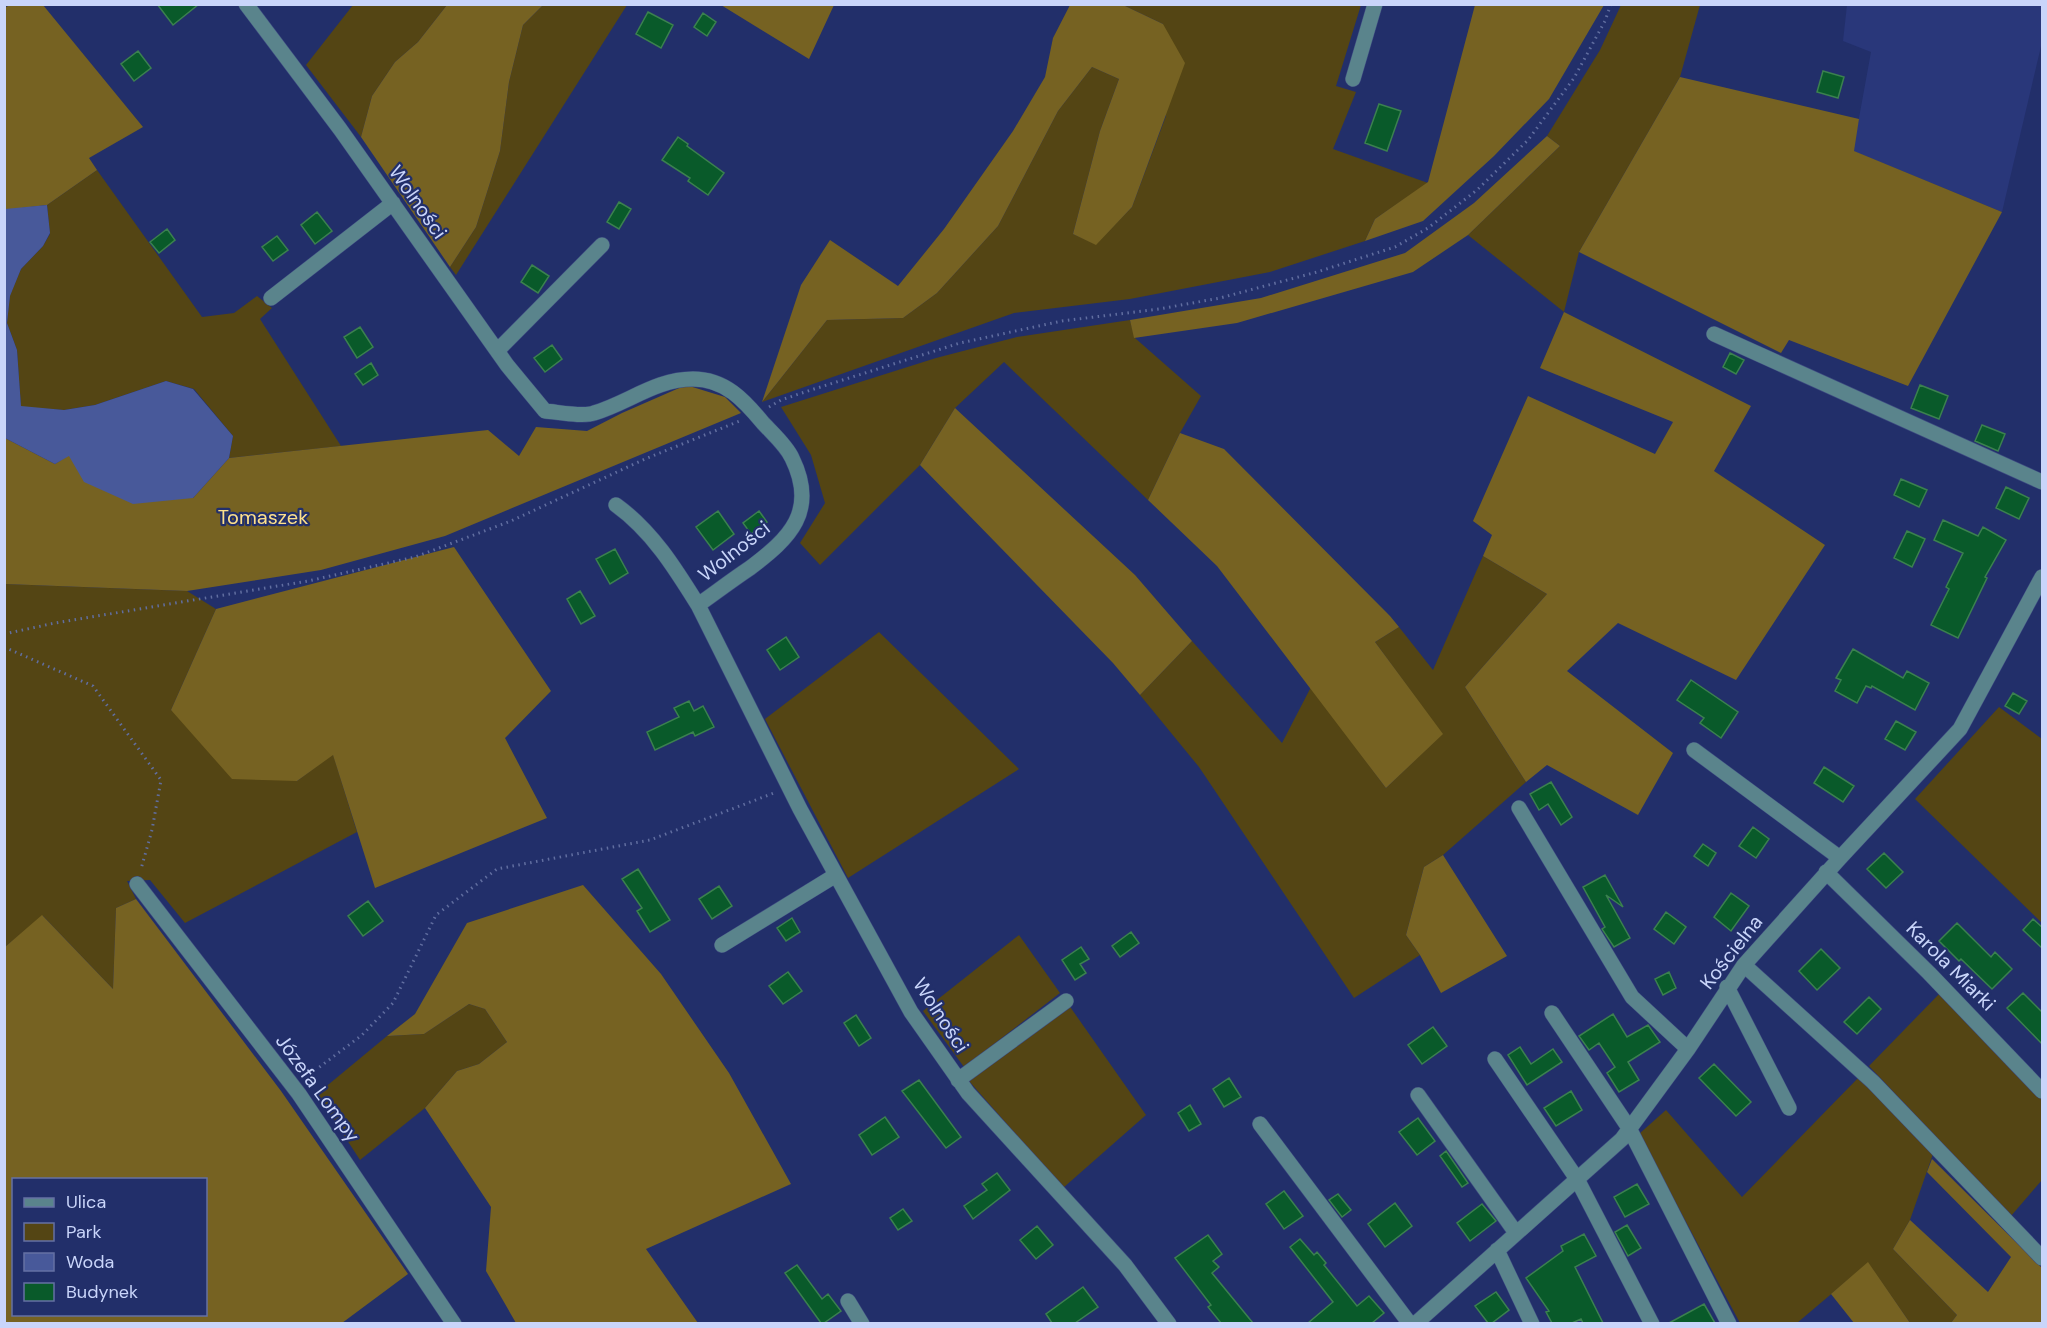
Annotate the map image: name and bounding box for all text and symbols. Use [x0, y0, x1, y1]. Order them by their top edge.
street label: Wolności [383, 160, 453, 244]
park label: Tomaszek [218, 504, 308, 530]
street label: Wolności [693, 515, 775, 587]
street label: Kościelna [1694, 910, 1768, 994]
street label: Karola Miarki [1901, 916, 2001, 1016]
street label: Wolności [907, 973, 975, 1057]
street label: Józefa Lompy [270, 1029, 366, 1147]
legend [12, 1178, 207, 1316]
text: Ulica [66, 1190, 106, 1214]
text: Park [66, 1220, 102, 1244]
text: Woda [66, 1250, 114, 1274]
text: Budynek [66, 1280, 138, 1304]

